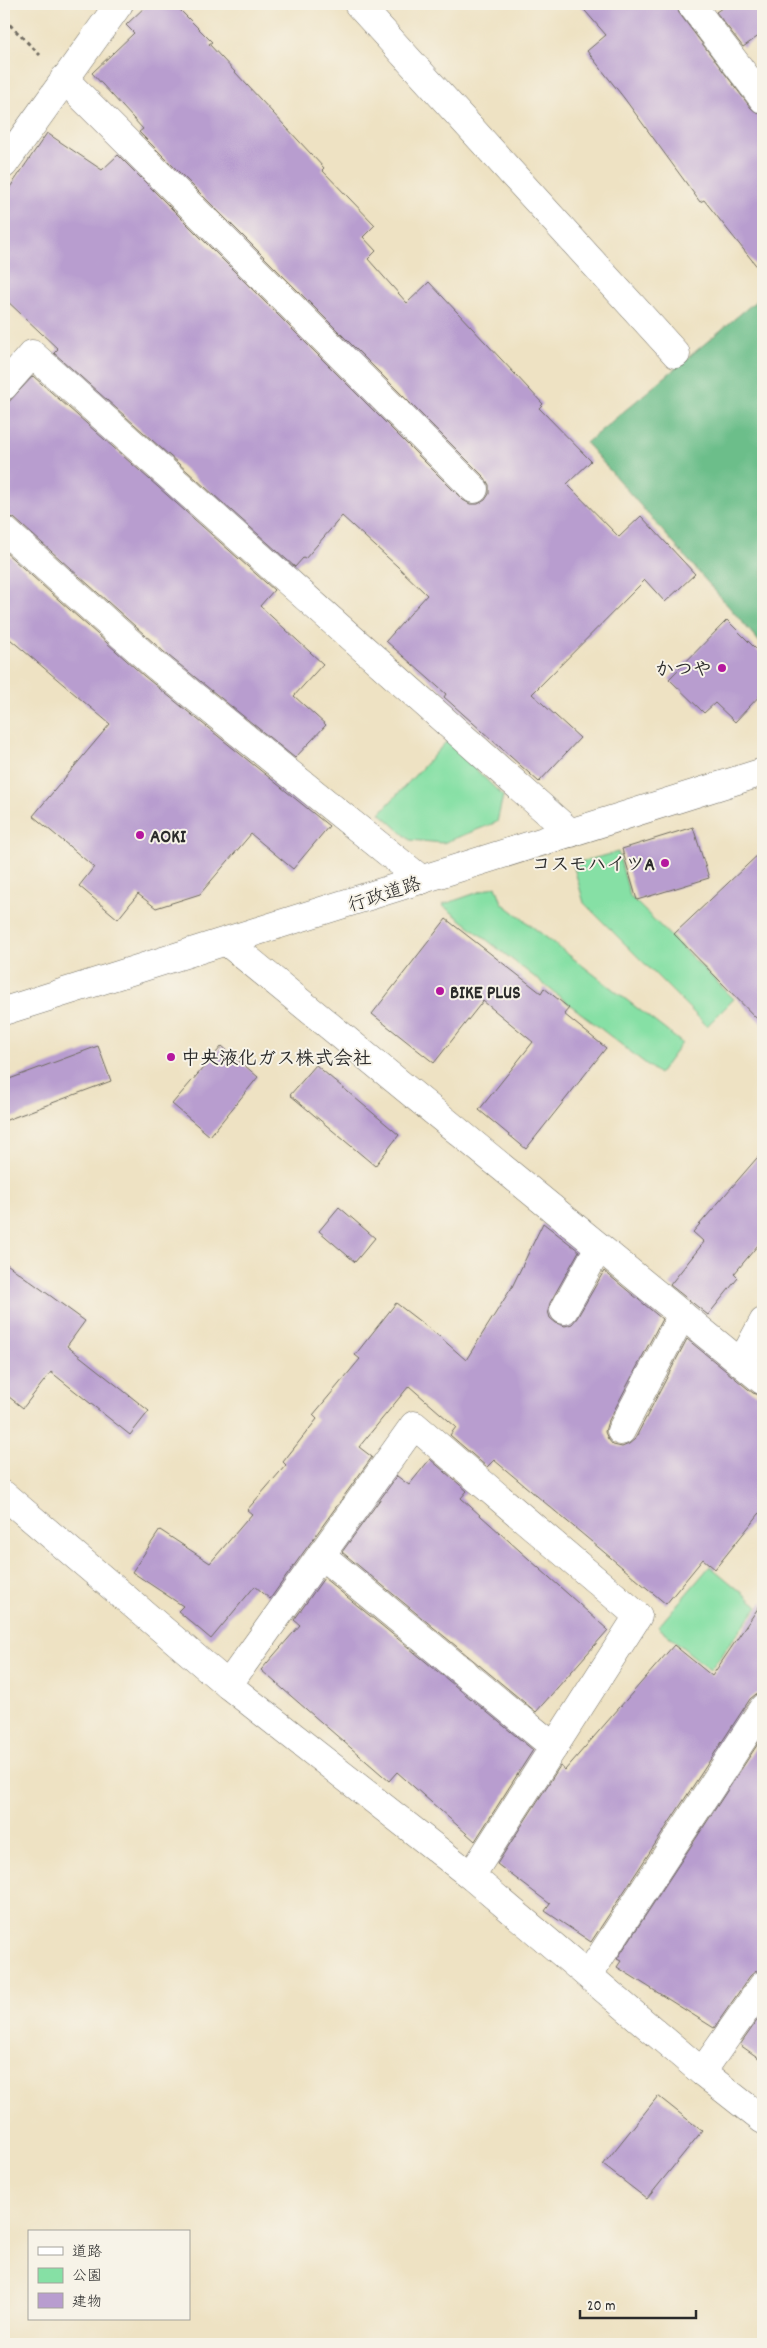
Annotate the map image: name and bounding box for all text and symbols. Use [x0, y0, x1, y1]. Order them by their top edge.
place label: かつや [655, 658, 712, 685]
marker: かつや [716, 662, 728, 674]
place label: AOKI [150, 825, 186, 852]
marker: AOKI [134, 829, 146, 841]
place label: コスモハイツA [531, 853, 655, 880]
marker: コスモハイツA [659, 857, 671, 869]
street label: 行政道路 [345, 872, 425, 921]
place label: BIKE PLUS [450, 981, 521, 1008]
marker: BIKE PLUS [434, 985, 446, 997]
place label: 中央液化ガス株式会社 [181, 1047, 371, 1074]
marker: 中央液化ガス株式会社 [165, 1051, 177, 1063]
legend [28, 2230, 190, 2320]
text: 道路 [72, 2242, 102, 2264]
text: 公園 [72, 2266, 102, 2288]
scale bar [580, 2288, 696, 2320]
text: 建物 [72, 2292, 102, 2314]
text: 20 m [587, 2296, 615, 2318]

